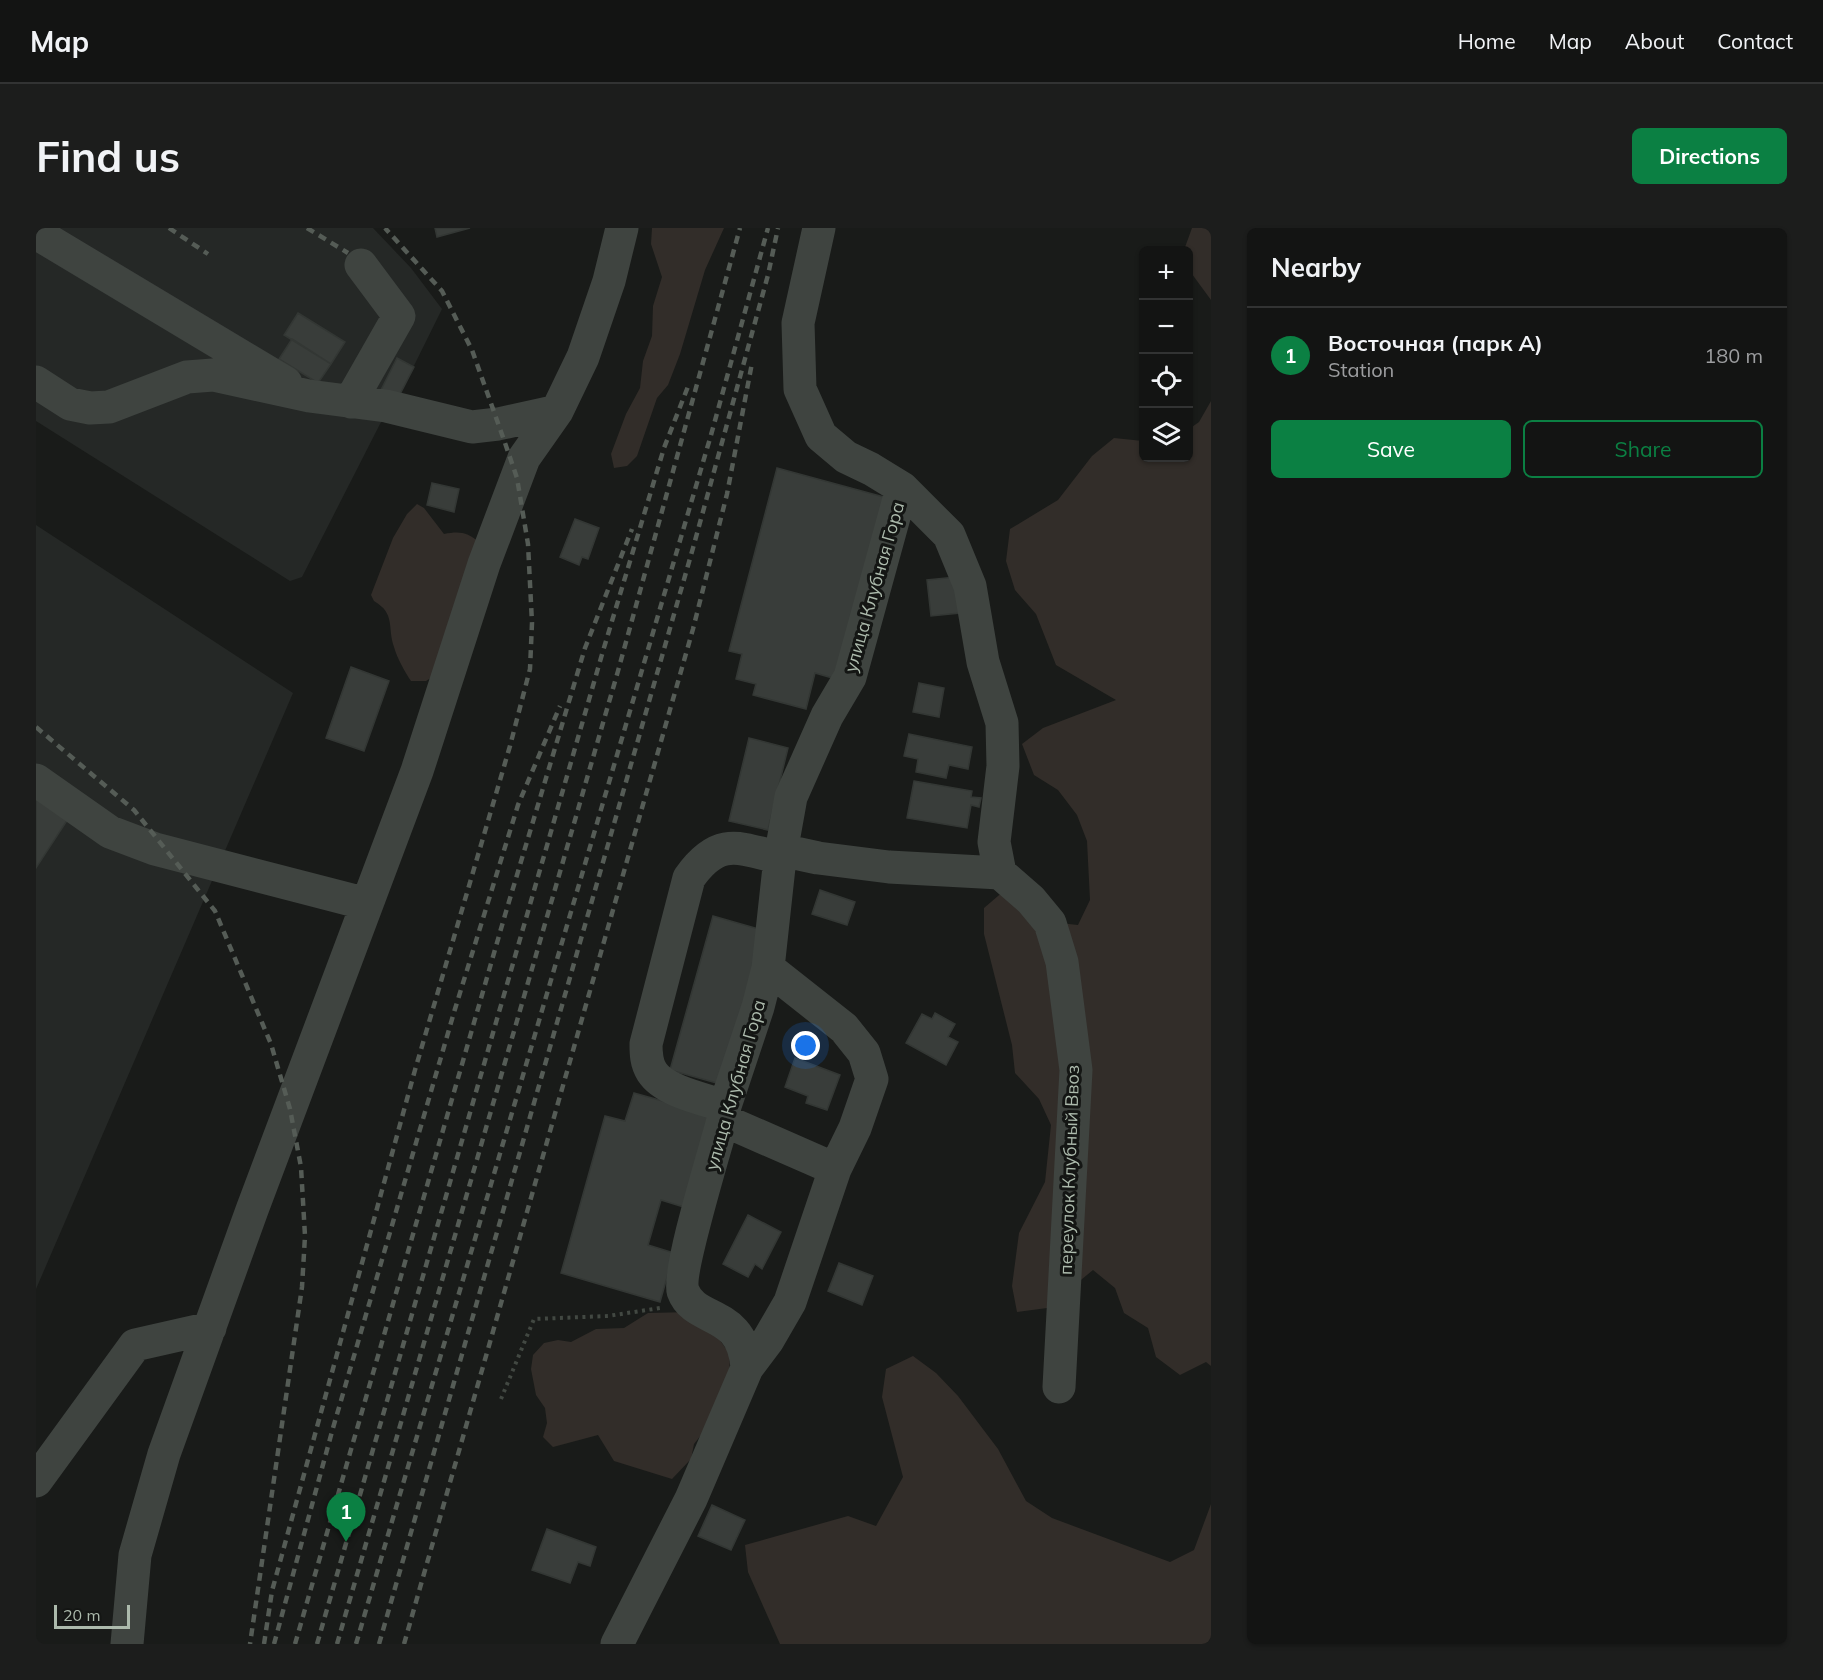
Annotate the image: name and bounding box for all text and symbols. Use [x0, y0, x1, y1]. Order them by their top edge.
text: Map [30, 24, 89, 59]
text: Home [1458, 28, 1516, 54]
text: Map [1549, 28, 1592, 54]
text: About [1625, 28, 1684, 54]
text: Contact [1717, 28, 1793, 54]
button: Directions [1632, 128, 1787, 184]
text: Find us [36, 130, 180, 183]
map controls [1139, 246, 1193, 462]
button: + [1139, 246, 1193, 300]
text: Nearby [1271, 251, 1361, 284]
button: − [1139, 300, 1193, 354]
text: Восточная (парк А) [1328, 329, 1543, 357]
text: 1 [1285, 343, 1297, 368]
text: 180 m [1704, 343, 1763, 368]
button: locate [1139, 354, 1193, 408]
text: Station [1328, 357, 1394, 382]
button: layers [1139, 408, 1193, 462]
button: Save [1271, 420, 1511, 478]
button: Share [1523, 420, 1763, 478]
street label: улица Клубная Гора [839, 499, 909, 675]
street label: улица Клубная Гора [700, 997, 770, 1173]
your location [791, 1031, 820, 1060]
street label: переулок Клубный Ввоз [1054, 1065, 1084, 1275]
pin: 1 [326, 1492, 366, 1542]
scale bar [54, 1602, 130, 1630]
text: 20 m [63, 1605, 100, 1625]

